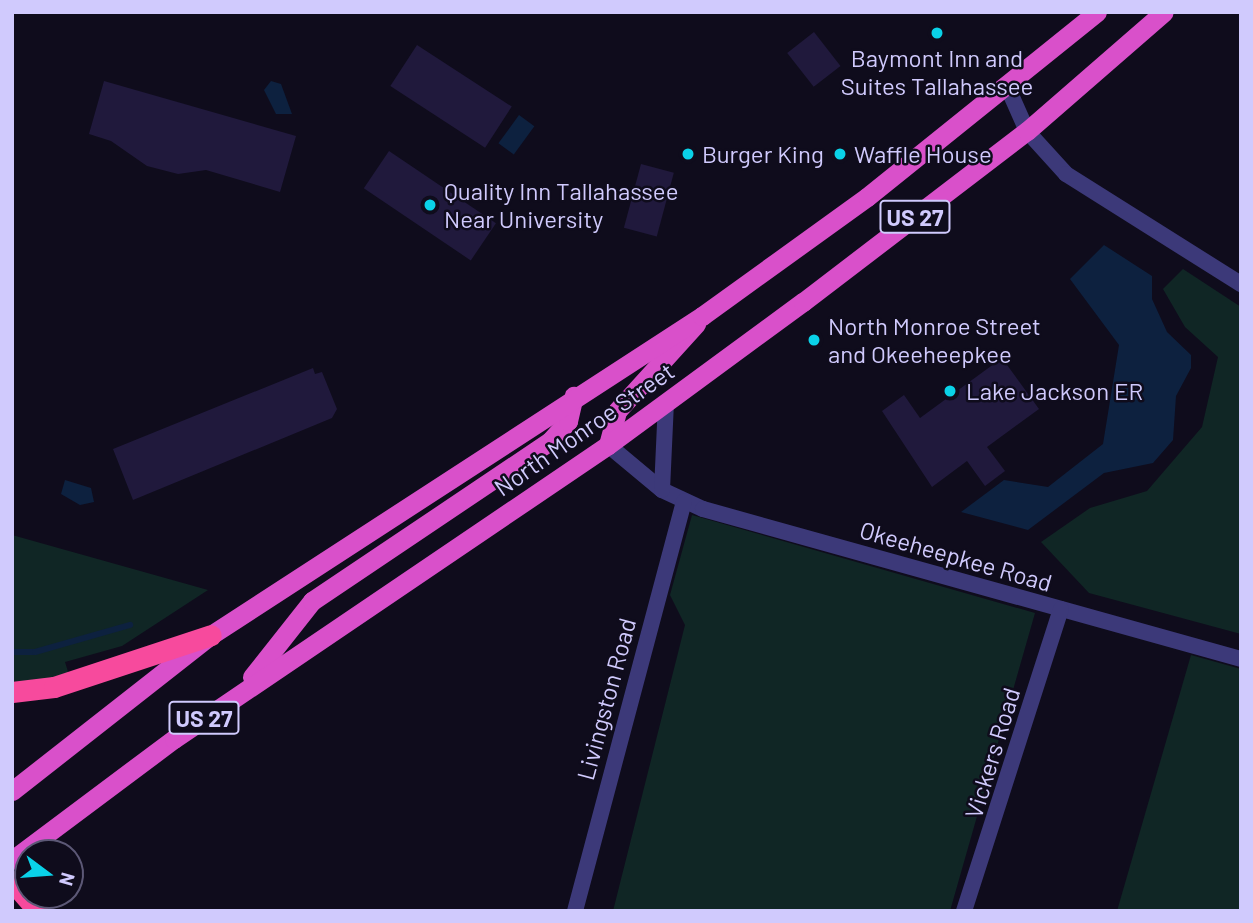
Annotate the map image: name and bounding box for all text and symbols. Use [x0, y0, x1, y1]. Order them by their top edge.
marker: Baymont Inn and Suites Tallahassee [929, 25, 945, 41]
place label: Baymont Inn and Suites Tallahassee [841, 44, 1033, 100]
place label: Burger King [702, 140, 824, 168]
place label: Waffle House [854, 140, 992, 168]
marker: Burger King [680, 146, 696, 162]
marker: Waffle House [832, 146, 848, 162]
place label: Quality Inn Tallahassee Near University [444, 177, 678, 233]
marker: Quality Inn Tallahassee Near University [422, 197, 438, 213]
road number: US 27 [878, 198, 952, 236]
place label: North Monroe Street and Okeeheepkee [828, 312, 1041, 368]
marker: North Monroe Street and Okeeheepkee [806, 332, 822, 348]
street label: North Monroe Street [489, 356, 679, 502]
place label: Lake Jackson ER [966, 377, 1143, 405]
marker: Lake Jackson ER [940, 381, 960, 401]
street label: Okeeheepkee Road [857, 515, 1055, 597]
street label: Livingston Road [571, 615, 641, 783]
street label: Vickers Road [958, 684, 1026, 822]
road number: US 27 [167, 698, 241, 738]
north arrow [14, 839, 84, 909]
text: N [55, 870, 81, 889]

